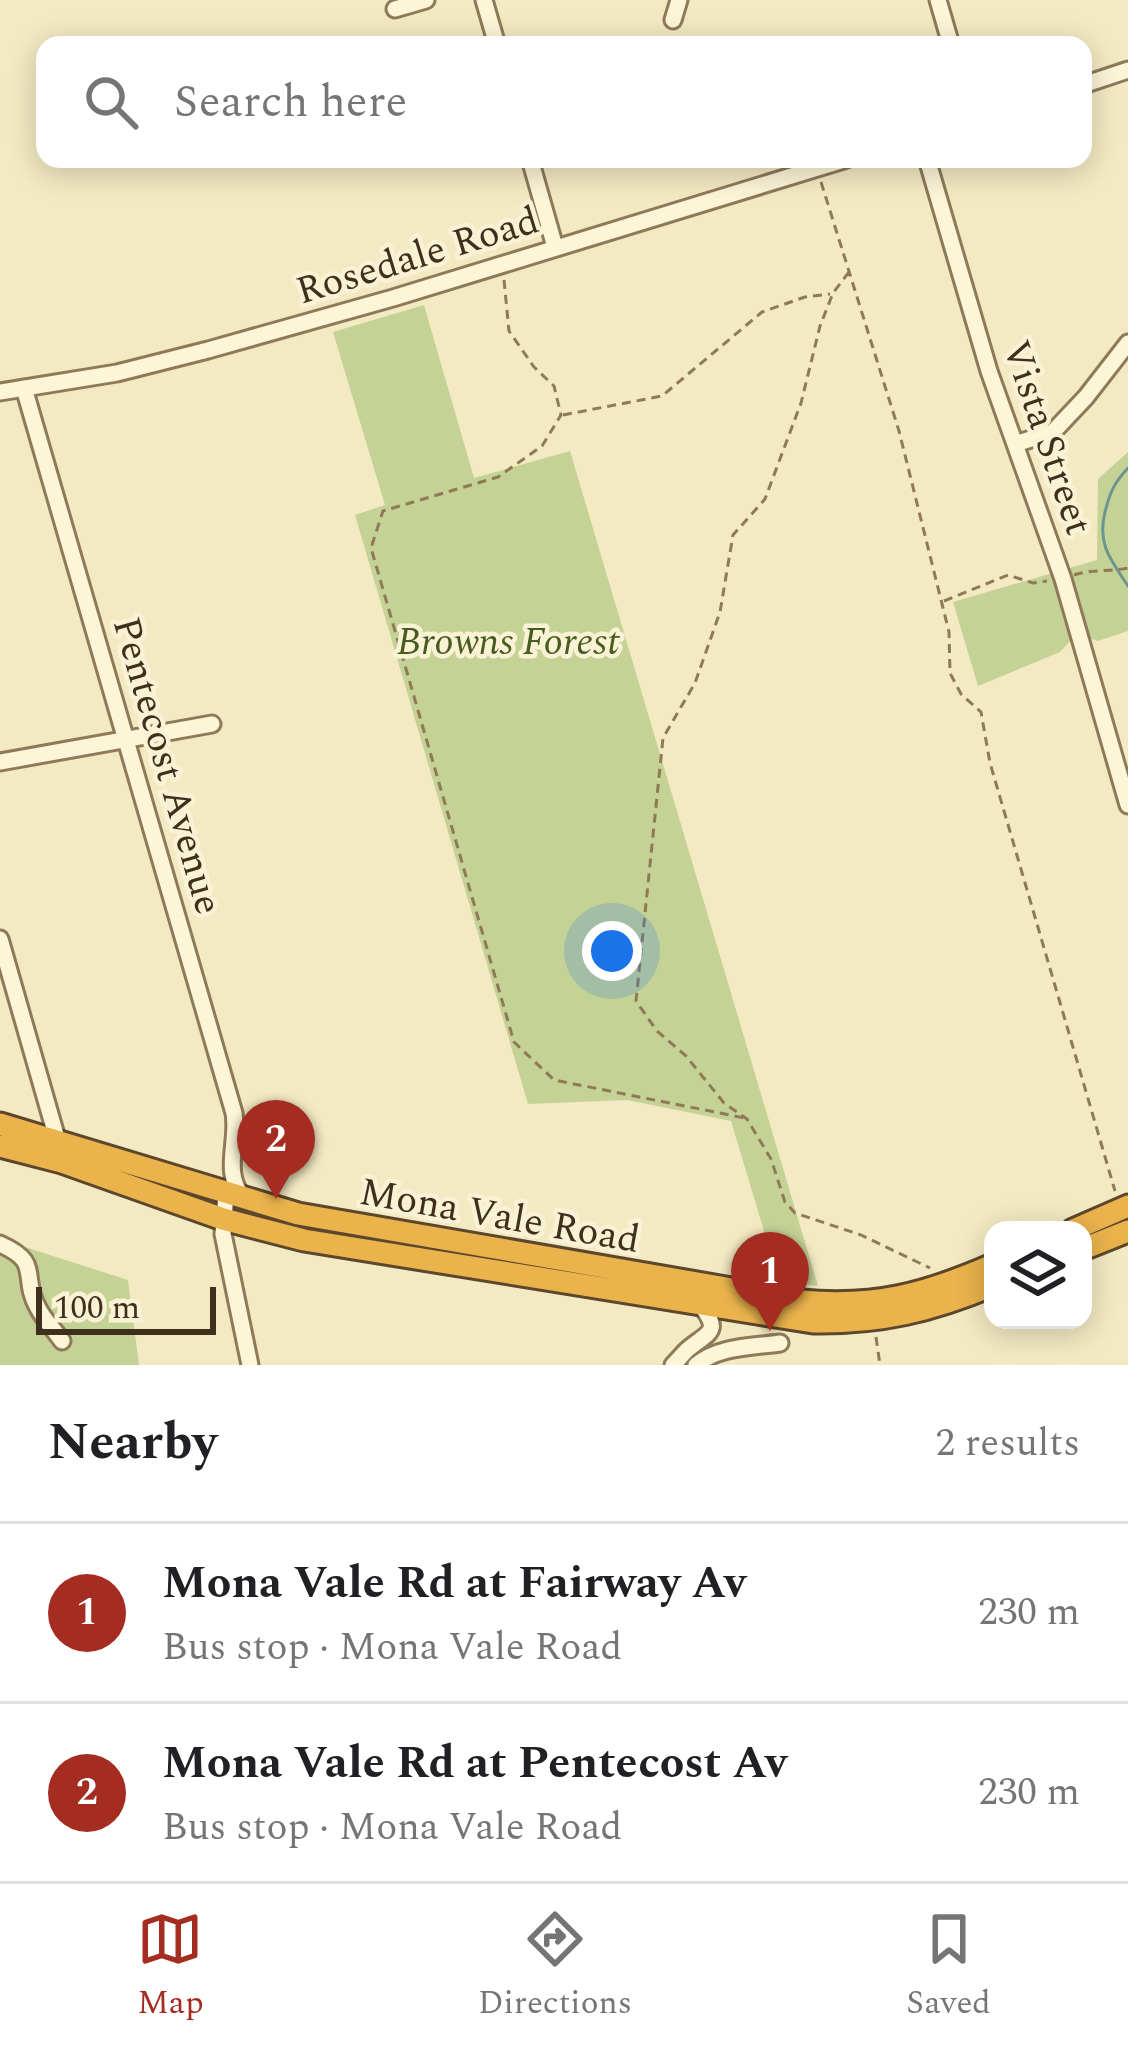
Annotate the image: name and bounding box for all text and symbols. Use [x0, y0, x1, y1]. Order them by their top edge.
search box [36, 36, 1092, 168]
text: Search here [174, 68, 407, 137]
icon: search [78, 69, 144, 135]
street label: Rosedale Road [289, 191, 546, 321]
street label: Vista Street [986, 332, 1107, 543]
street label: Pentecost Avenue [96, 610, 237, 921]
park label: Browns Forest [397, 613, 620, 672]
your location [582, 921, 642, 981]
pin: 2 [237, 1100, 315, 1199]
street label: Mona Vale Road [355, 1163, 644, 1270]
map controls [984, 1221, 1092, 1329]
button: layers [984, 1221, 1092, 1329]
pin: 1 [731, 1232, 809, 1331]
scale bar [36, 1281, 216, 1334]
text: 100 m [54, 1283, 140, 1333]
text: Nearby [48, 1404, 217, 1482]
text: 2 results [936, 1414, 1080, 1473]
text: Mona Vale Rd at Fairway Av [162, 1549, 746, 1618]
text: 1 [76, 1583, 98, 1642]
text: 230 m [978, 1583, 1080, 1642]
text: Bus stop · Mona Vale Road [162, 1618, 622, 1677]
text: Mona Vale Rd at Pentecost Av [162, 1729, 787, 1798]
text: 2 [76, 1763, 98, 1822]
text: 230 m [978, 1763, 1080, 1822]
text: Bus stop · Mona Vale Road [162, 1798, 622, 1857]
tab: Map [137, 1906, 204, 2028]
tab: Directions [478, 1906, 632, 2028]
tab: Saved [906, 1906, 991, 2028]

